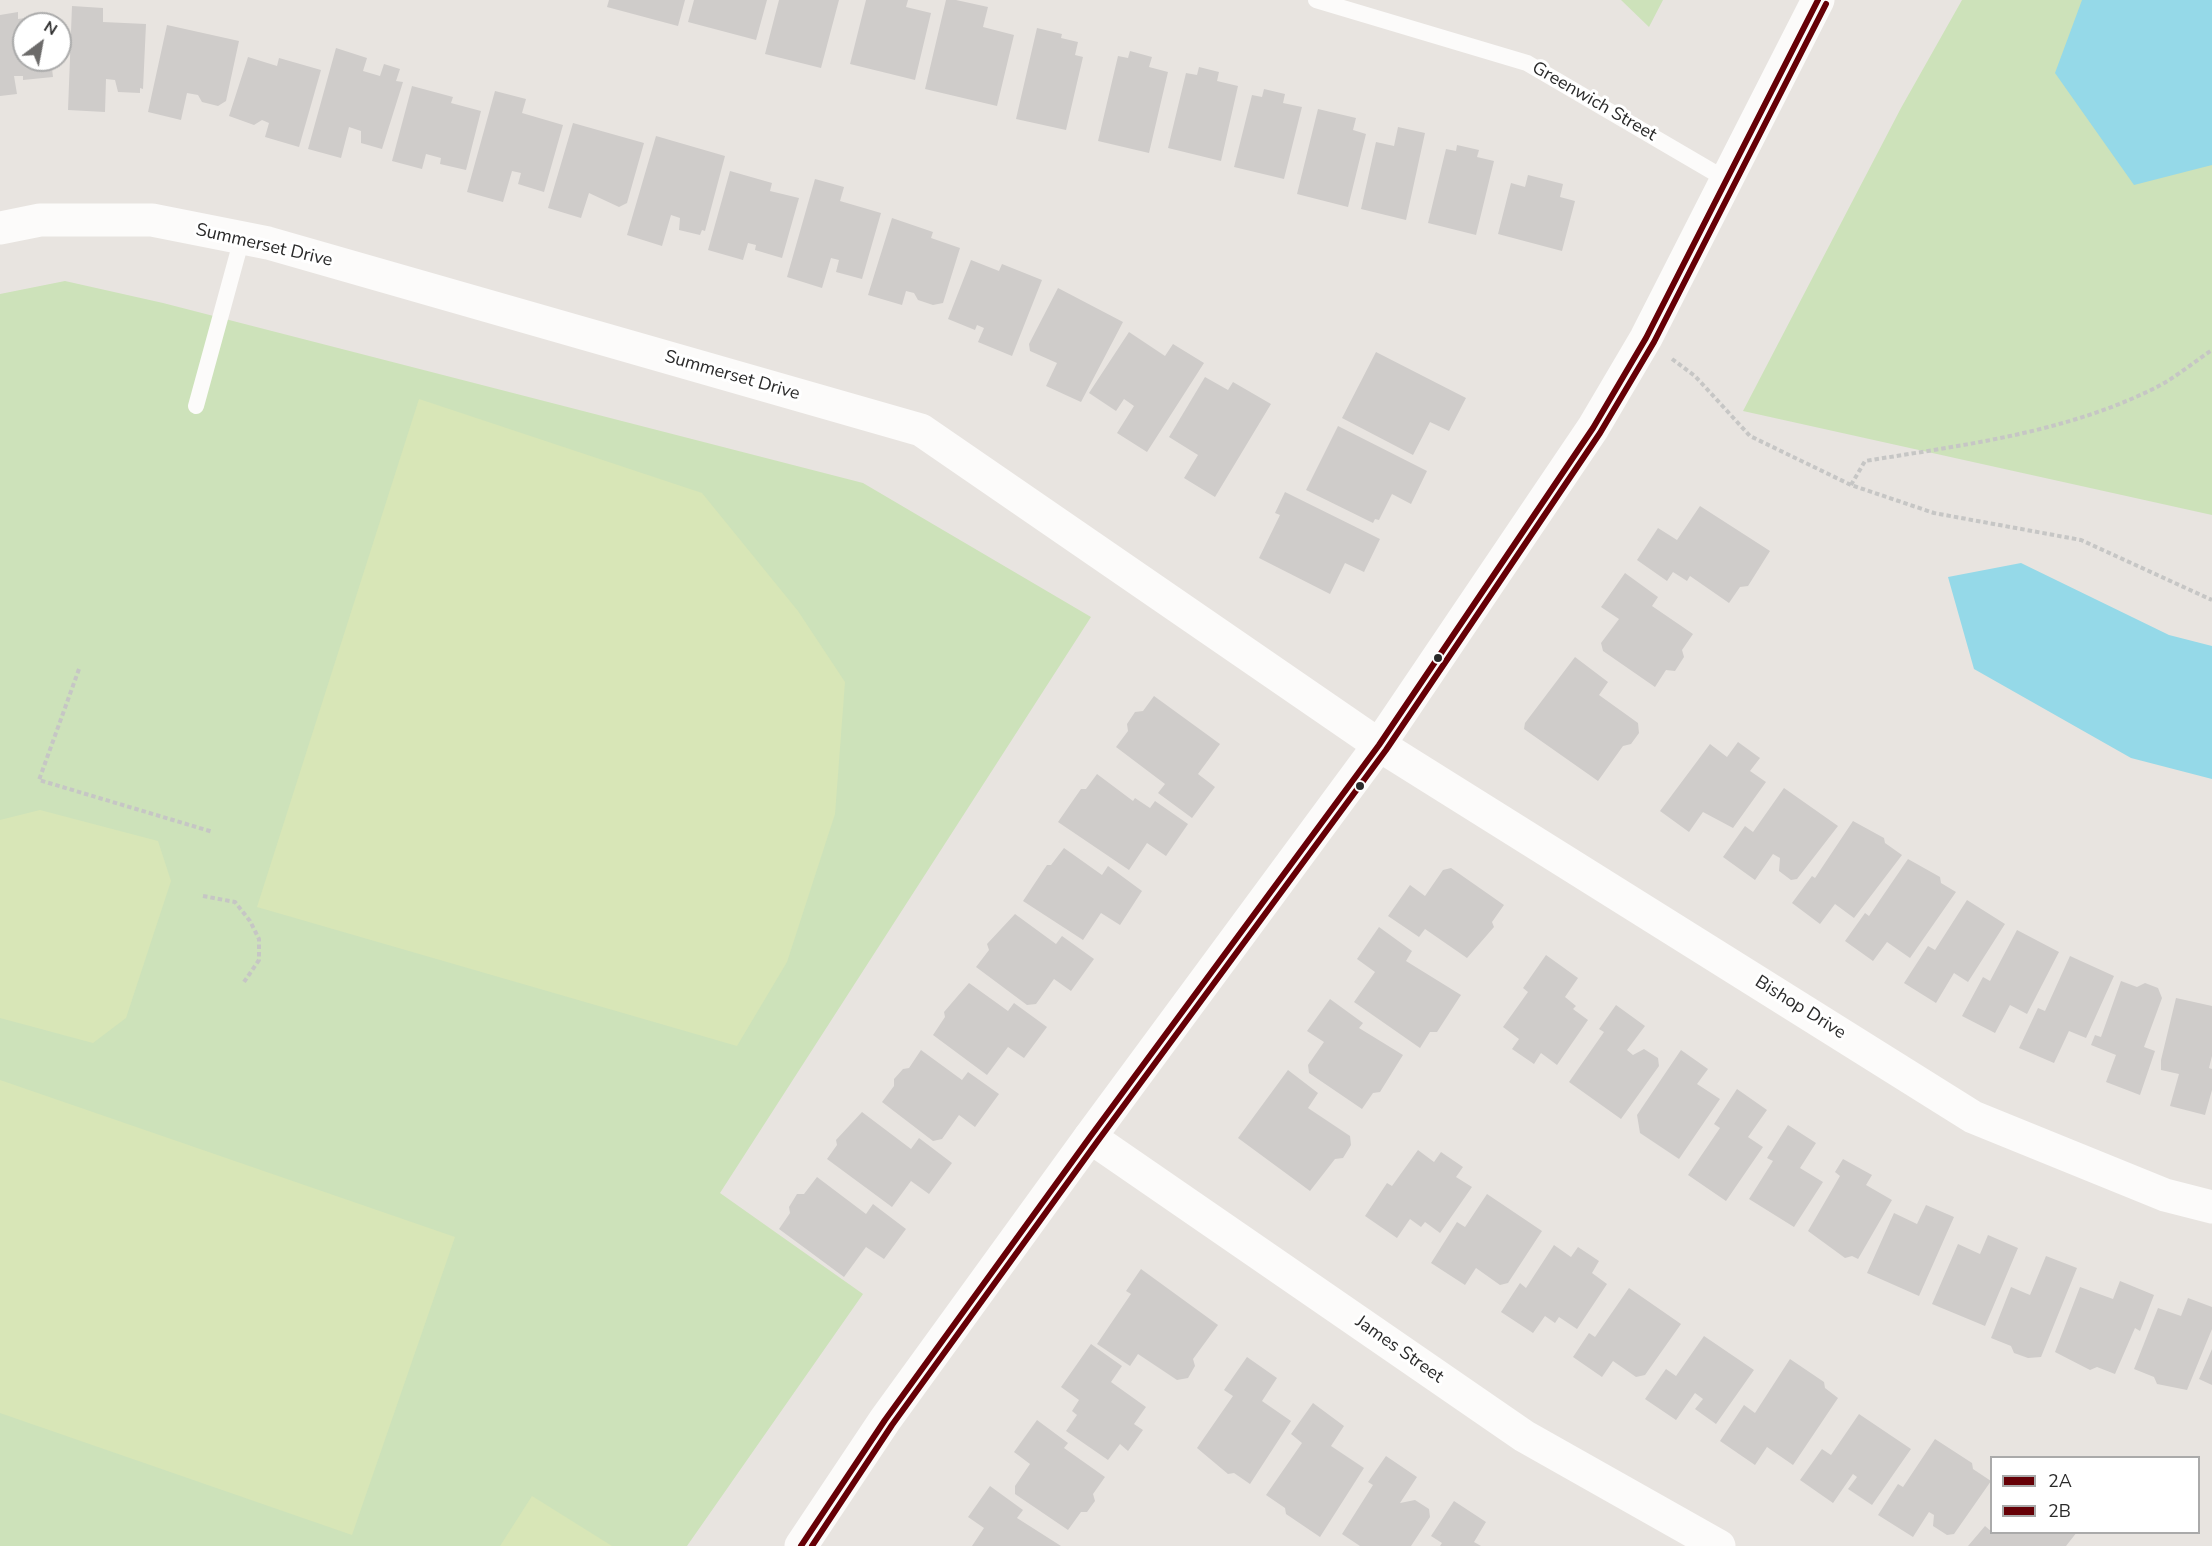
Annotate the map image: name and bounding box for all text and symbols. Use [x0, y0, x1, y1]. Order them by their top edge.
north arrow [12, 12, 72, 72]
text: N [40, 16, 61, 41]
street label: Greenwich Street [1528, 58, 1660, 146]
street label: Summerset Drive [193, 220, 335, 272]
street label: Summerset Drive [662, 346, 802, 406]
unlabelled marker [1432, 652, 1444, 664]
unlabelled marker [1354, 780, 1366, 792]
street label: Bishop Drive [1751, 972, 1849, 1044]
street label: James Street [1351, 1312, 1447, 1388]
legend [1990, 1456, 2200, 1534]
text: 2A [2048, 1469, 2072, 1493]
text: 2B [2048, 1499, 2071, 1523]

